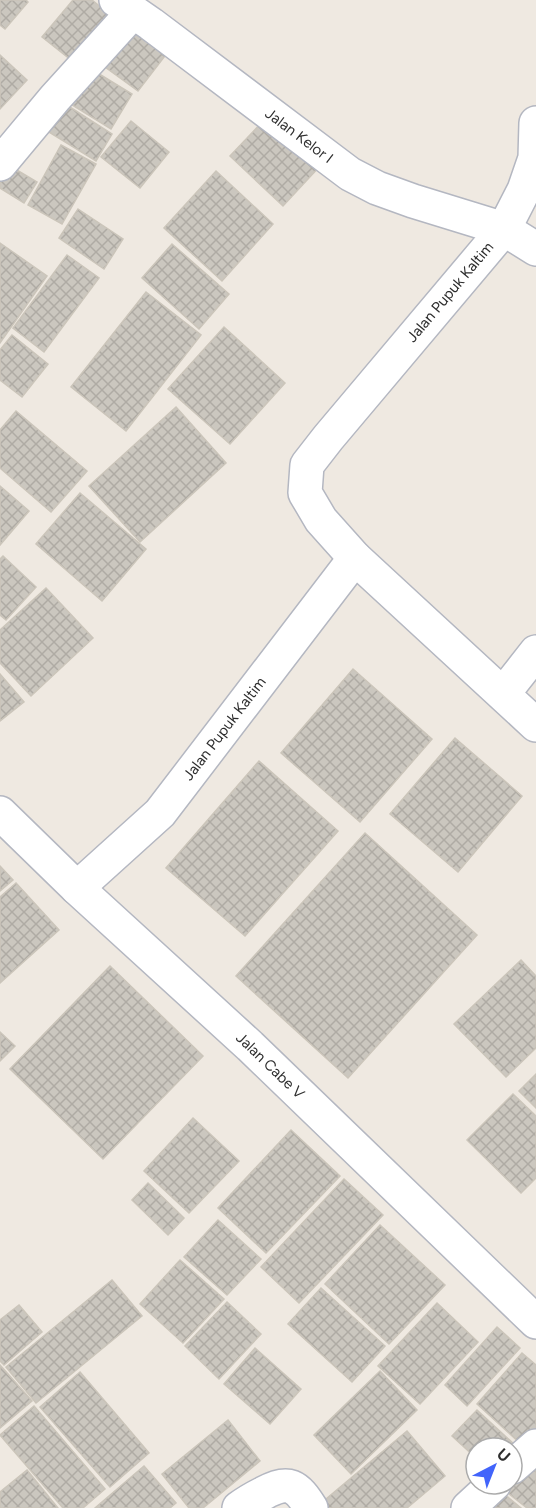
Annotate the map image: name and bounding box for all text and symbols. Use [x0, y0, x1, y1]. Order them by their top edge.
street label: Jalan Kelor I [262, 104, 337, 167]
street label: Jalan Pupuk Kaltim [403, 238, 497, 346]
street label: Jalan Pupuk Kaltim [179, 673, 270, 784]
street label: Jalan Cabe V [232, 1029, 309, 1103]
north arrow [464, 1436, 524, 1496]
text: U [493, 1444, 514, 1466]

